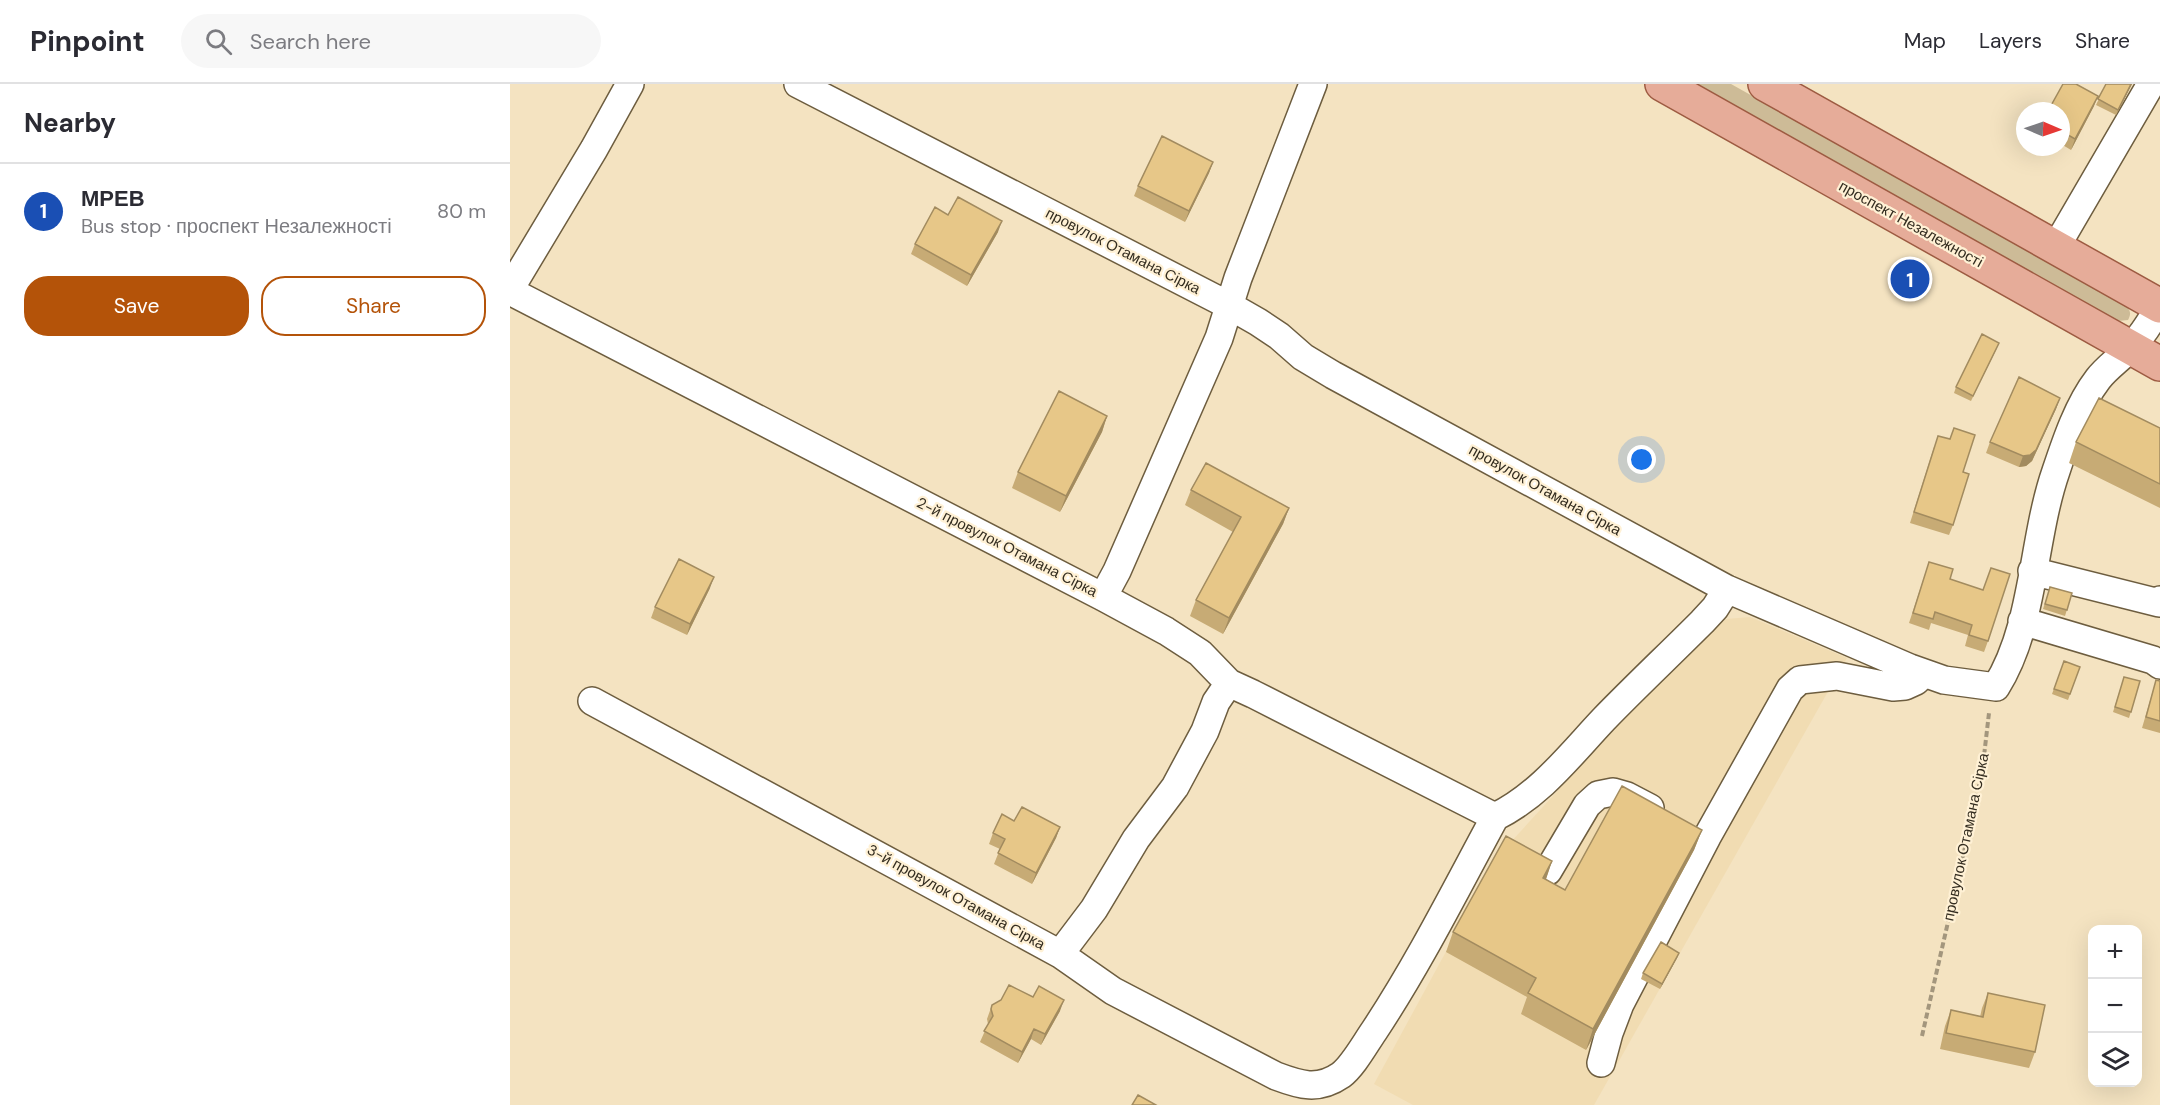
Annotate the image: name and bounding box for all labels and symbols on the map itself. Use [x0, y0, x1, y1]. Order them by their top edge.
north arrow [2016, 102, 2070, 156]
street label: проспект Незалежності [1835, 176, 1987, 272]
street label: провулок Отамана Сірка [1042, 203, 1204, 299]
pin: 1 [1890, 256, 1930, 302]
street label: провулок Отамана Сірка [1465, 440, 1625, 541]
your location [1627, 445, 1656, 474]
street label: 2-й провулок Отамана Сірка [913, 493, 1101, 602]
street label: провулок Отамана Сірка [1938, 751, 1994, 923]
street label: 3-й провулок Отамана Сірка [863, 840, 1049, 955]

